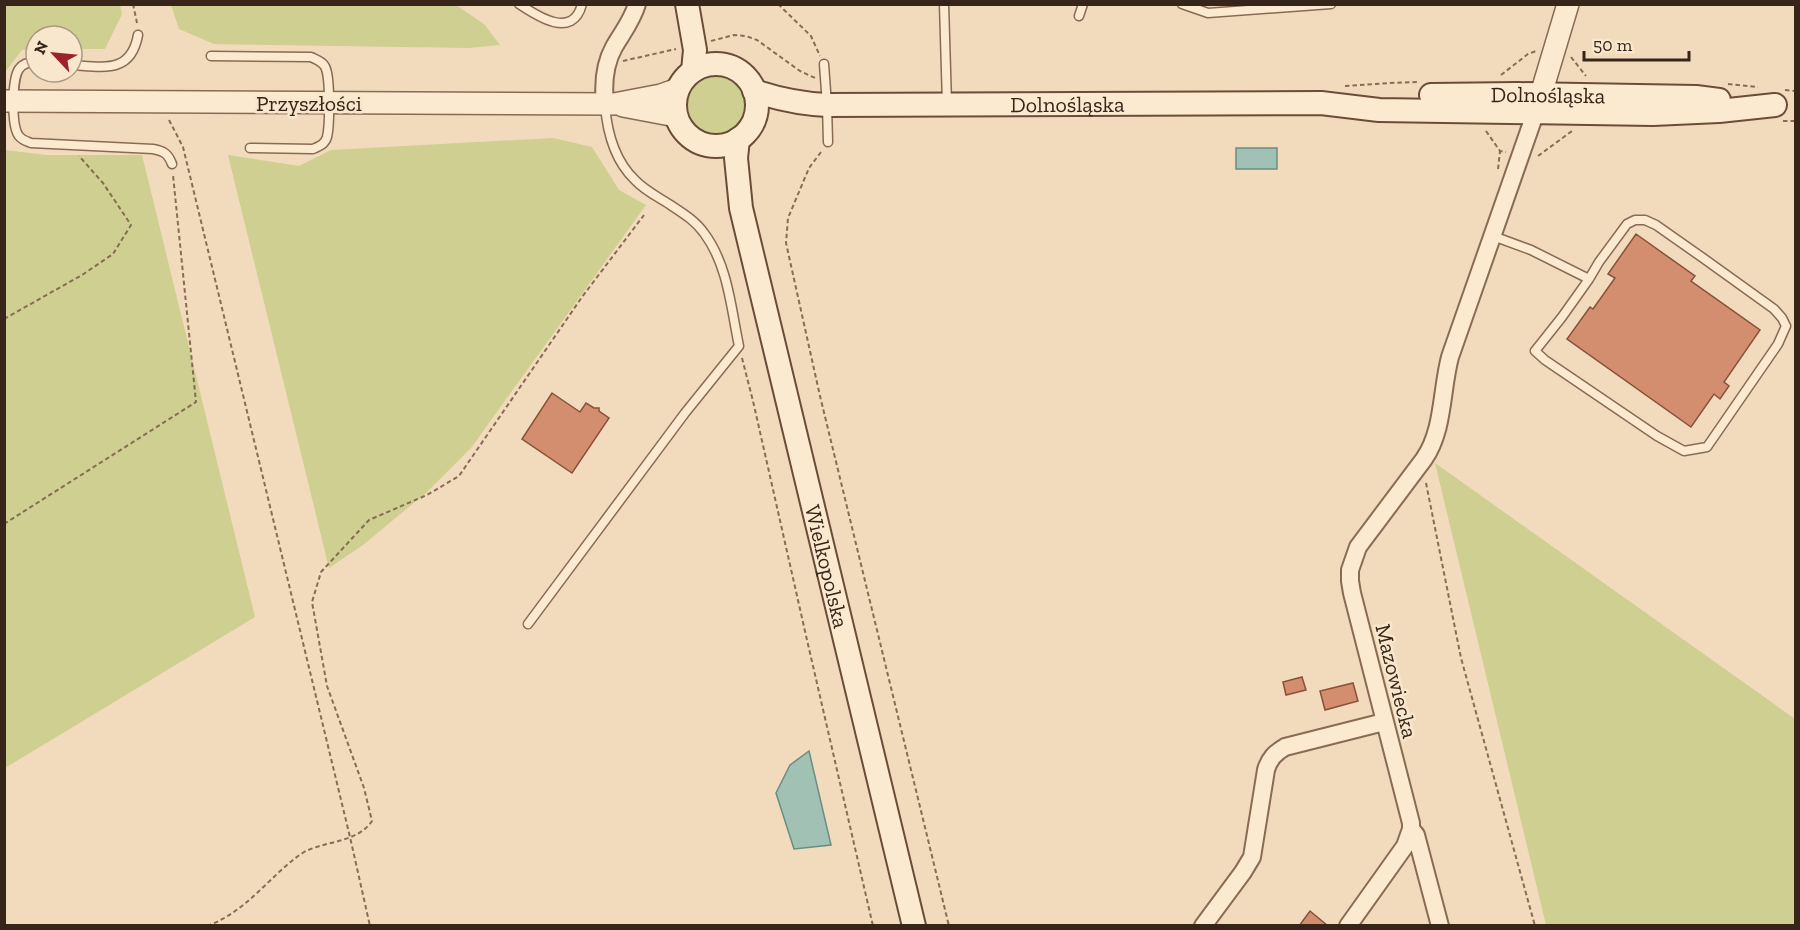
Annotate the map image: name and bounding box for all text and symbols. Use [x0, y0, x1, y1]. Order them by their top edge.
north arrow [24, 24, 84, 84]
scale bar [1584, 24, 1689, 62]
text: 50 m [1593, 34, 1633, 56]
text: N [30, 38, 52, 57]
street label: Dolnośląska [1491, 81, 1606, 109]
street label: Przyszłości [256, 90, 362, 117]
street label: Dolnośląska [1010, 91, 1125, 118]
street label: Wielkopolska [799, 502, 855, 631]
street label: Mazowiecka [1369, 621, 1424, 741]

